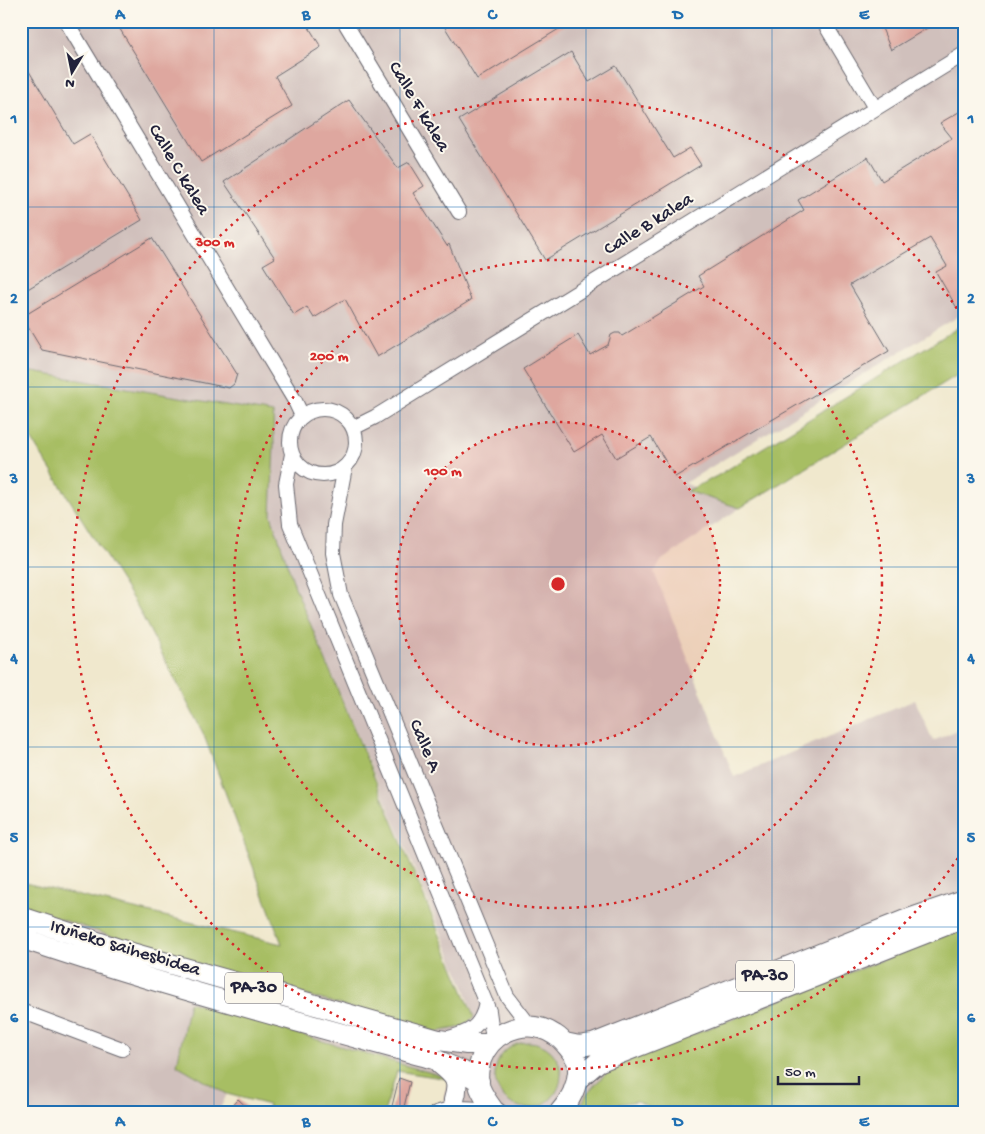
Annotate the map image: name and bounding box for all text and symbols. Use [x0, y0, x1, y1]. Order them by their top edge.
text: A [114, 7, 126, 26]
text: B [301, 7, 311, 26]
text: C [487, 7, 498, 26]
text: D [671, 7, 684, 26]
text: E [859, 7, 870, 26]
north arrow [48, 48, 98, 98]
street label: Calle F kalea [382, 58, 455, 158]
text: N [64, 73, 76, 92]
text: 1 [10, 111, 17, 130]
text: 1 [967, 111, 974, 130]
street label: Calle C kalea [142, 120, 215, 221]
street label: Calle B kalea [600, 188, 699, 262]
text: 300 m [194, 234, 235, 252]
text: 2 [10, 291, 18, 310]
text: 2 [967, 291, 975, 310]
text: 200 m [310, 348, 349, 366]
text: 100 m [423, 463, 462, 481]
text: 3 [9, 471, 18, 490]
text: 3 [966, 471, 975, 490]
centre of rings [549, 575, 567, 593]
text: 4 [9, 651, 18, 670]
text: 4 [966, 651, 975, 670]
street label: Calle A [403, 716, 446, 777]
text: 5 [10, 830, 19, 849]
text: 5 [967, 830, 976, 849]
street label: Iruñeko saihesbidea [47, 915, 204, 983]
road number: PA-30 [736, 960, 794, 991]
road number: PA-30 [225, 972, 283, 1004]
text: 6 [10, 1010, 19, 1029]
text: 6 [967, 1010, 976, 1029]
scale bar [778, 1054, 859, 1086]
text: 50 m [785, 1064, 816, 1082]
text: A [114, 1114, 126, 1133]
text: B [301, 1114, 311, 1133]
text: C [487, 1114, 498, 1133]
text: D [671, 1114, 684, 1133]
text: E [859, 1114, 870, 1133]

